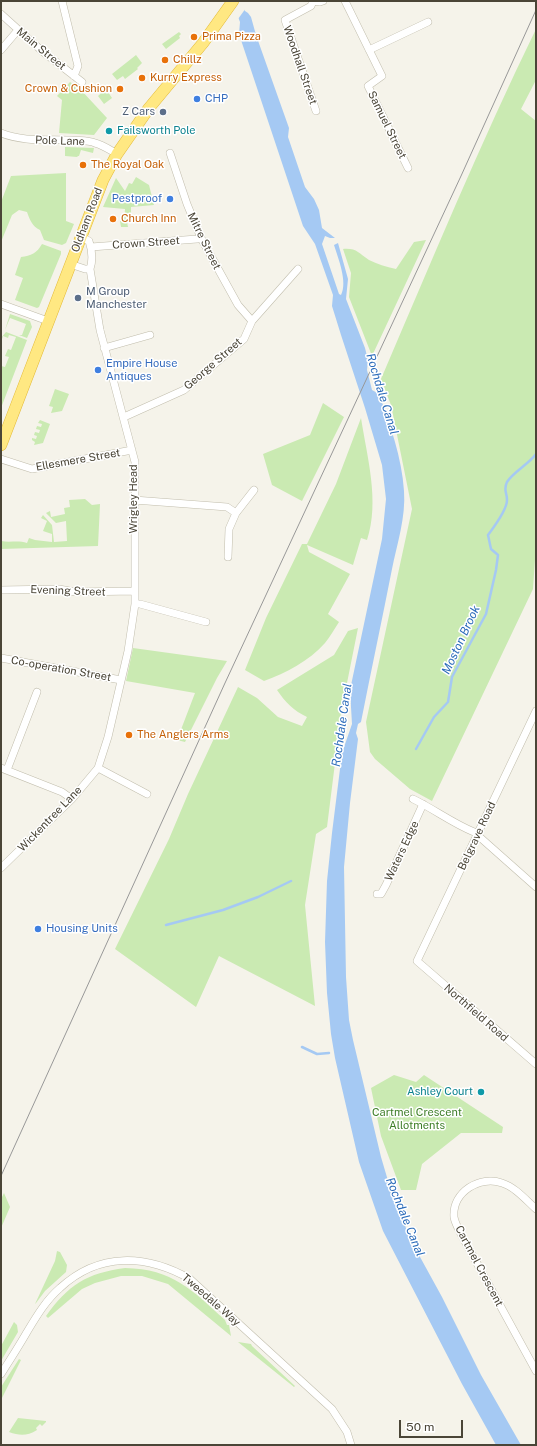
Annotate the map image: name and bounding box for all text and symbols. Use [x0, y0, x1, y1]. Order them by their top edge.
street label: Woodhall Street [280, 24, 320, 106]
street label: Main Street [14, 25, 68, 73]
place label: Prima Pizza [202, 30, 261, 44]
marker: Prima Pizza [189, 32, 199, 42]
place label: Chillz [173, 53, 202, 67]
marker: Chillz [160, 55, 170, 65]
place label: Kurry Express [150, 71, 222, 85]
marker: Kurry Express [137, 73, 147, 83]
place label: Crown & Cushion [25, 82, 112, 96]
marker: Crown & Cushion [115, 84, 125, 94]
street label: Samuel Street [365, 89, 409, 161]
place label: CHP [205, 92, 228, 106]
marker: CHP [192, 94, 202, 104]
place label: Z Cars [122, 105, 155, 119]
marker: Z Cars [158, 107, 168, 117]
place label: Failsworth Pole [117, 124, 196, 138]
marker: Failsworth Pole [104, 126, 114, 136]
street label: Pole Lane [35, 134, 85, 148]
place label: The Royal Oak [91, 158, 164, 172]
marker: The Royal Oak [78, 160, 88, 170]
street label: Oldham Road [69, 186, 105, 254]
place label: Pestproof [112, 192, 162, 206]
marker: Pestproof [165, 194, 175, 204]
street label: Mitre Street [184, 210, 224, 272]
place label: Church Inn [121, 212, 176, 226]
marker: Church Inn [108, 214, 118, 224]
street label: Crown Street [112, 234, 180, 252]
place label: M Group Manchester [86, 285, 147, 311]
marker: M Group Manchester [73, 293, 83, 303]
street label: George Street [181, 335, 245, 393]
water label: Rochdale Canal [363, 352, 401, 436]
place label: Empire House Antiques [106, 357, 177, 383]
marker: Empire House Antiques [93, 365, 103, 375]
street label: Ellesmere Street [35, 446, 121, 474]
street label: Wrigley Head [127, 464, 141, 534]
street label: Evening Street [30, 583, 106, 599]
water label: Moston Brook [439, 603, 483, 677]
street label: Co-operation Street [10, 654, 112, 684]
water label: Rochdale Canal [329, 682, 355, 768]
place label: The Anglers Arms [137, 728, 229, 742]
marker: The Anglers Arms [124, 730, 134, 740]
street label: Wickentree Lane [15, 784, 85, 854]
street label: Belgrave Road [455, 800, 499, 872]
street label: Waters Edge [382, 819, 422, 883]
place label: Housing Units [46, 922, 118, 936]
marker: Housing Units [33, 924, 43, 934]
street label: Northfield Road [441, 982, 511, 1044]
place label: Ashley Court [407, 1085, 473, 1099]
marker: Ashley Court [476, 1087, 486, 1097]
park label: Cartmel Crescent Allotments [372, 1106, 462, 1132]
water label: Rochdale Canal [383, 1175, 427, 1259]
street label: Cartmel Crescent [452, 1223, 506, 1309]
street label: Tweedale Way [179, 1271, 243, 1329]
scale bar [401, 1412, 465, 1438]
text: 50 m [406, 1420, 434, 1434]

